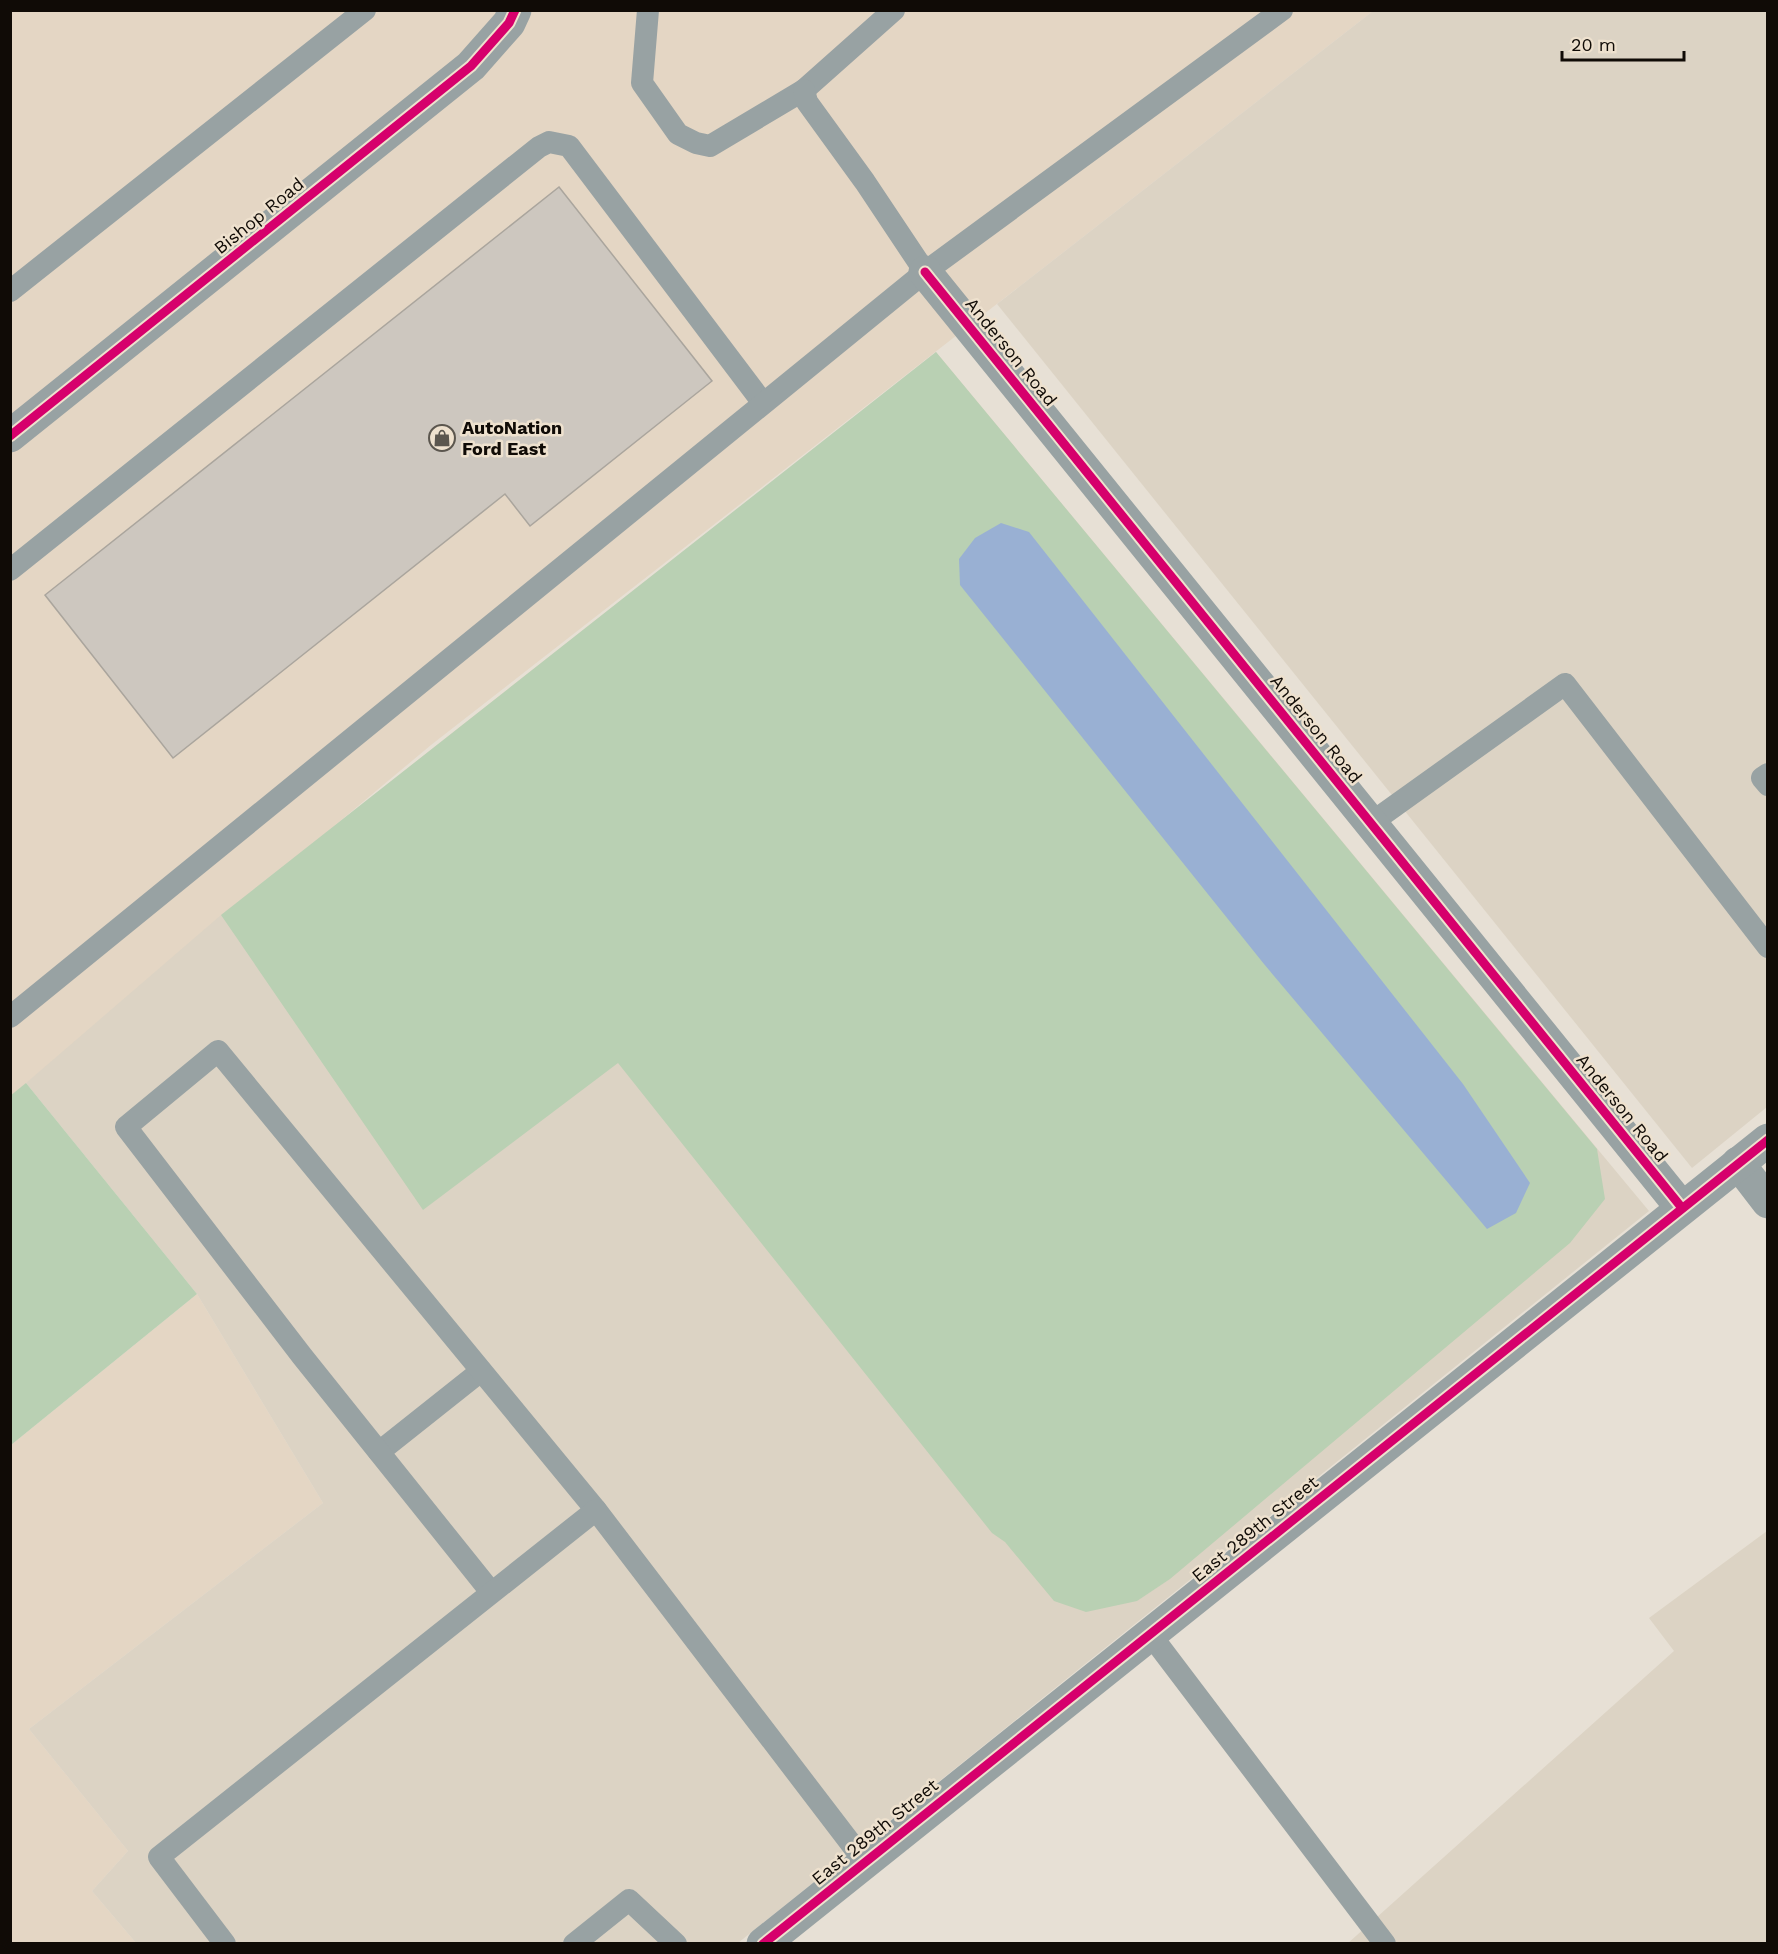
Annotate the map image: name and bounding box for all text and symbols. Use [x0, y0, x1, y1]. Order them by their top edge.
scale bar [1562, 24, 1684, 62]
text: 20 m [1571, 34, 1616, 55]
street label: Bishop Road [210, 173, 308, 258]
street label: Anderson Road [961, 293, 1061, 410]
place label: AutoNation Ford East [462, 417, 562, 459]
shop icon: AutoNation Ford East [427, 423, 457, 453]
street label: Anderson Road [1266, 670, 1366, 787]
street label: Anderson Road [1572, 1049, 1672, 1166]
street label: East 289th Street [1187, 1471, 1322, 1586]
street label: East 289th Street [807, 1774, 942, 1889]

